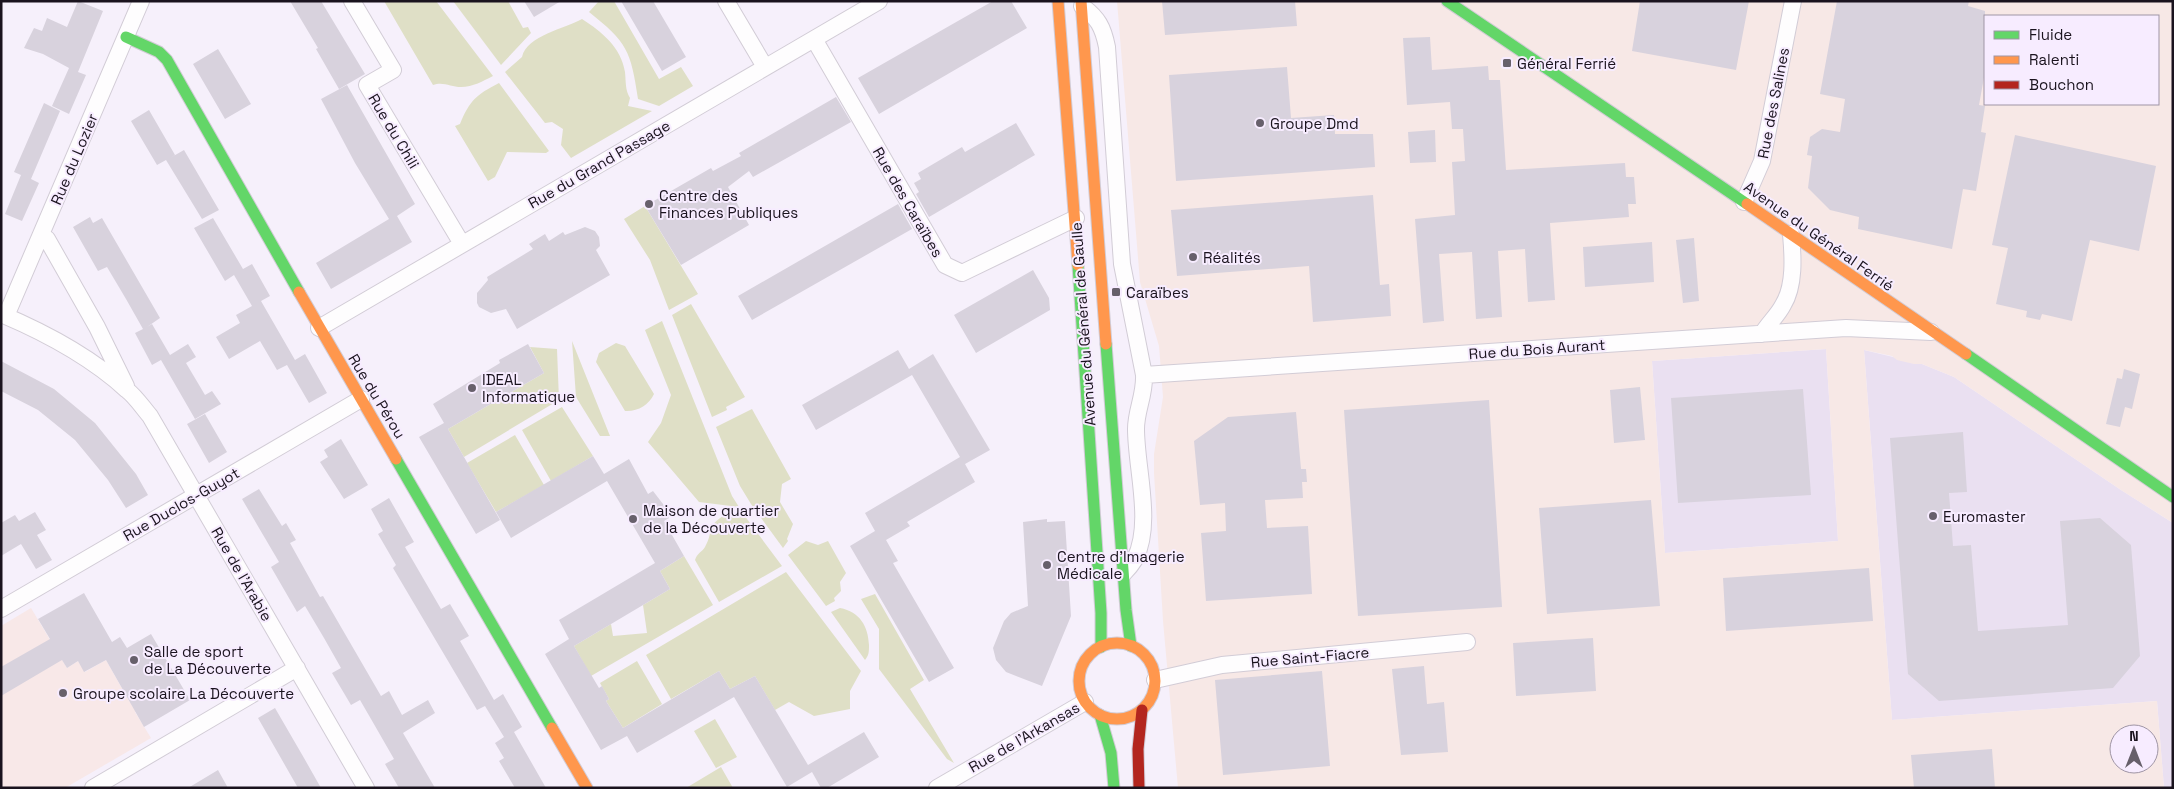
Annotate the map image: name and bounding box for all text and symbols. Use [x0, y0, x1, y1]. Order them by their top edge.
legend [1984, 15, 2159, 105]
text: Fluide [2029, 25, 2072, 44]
street label: Rue des Salines [1753, 46, 1793, 160]
text: Ralenti [2029, 50, 2079, 69]
place label: Général Ferrié [1517, 54, 1616, 73]
marker: Général Ferrié [1501, 57, 1513, 69]
text: Bouchon [2029, 75, 2094, 94]
street label: Rue du Chili [364, 90, 424, 172]
street label: Rue du Lozier [46, 110, 102, 207]
place label: Groupe Dmd [1270, 114, 1359, 133]
street label: Rue du Grand Passage [525, 116, 673, 212]
marker: Groupe Dmd [1254, 117, 1266, 129]
street label: Rue des Caraïbes [869, 143, 947, 261]
street label: Avenue du Général Ferrié [1740, 177, 1898, 295]
place label: Centre des Finances Publiques [659, 186, 798, 222]
marker: Centre des Finances Publiques [643, 198, 655, 210]
street label: Avenue du Général de Gaulle [1066, 221, 1100, 426]
place label: Réalités [1203, 248, 1261, 267]
marker: Réalités [1187, 251, 1199, 263]
place label: Caraïbes [1126, 283, 1189, 302]
marker: Caraïbes [1110, 286, 1122, 298]
street label: Rue du Bois Aurant [1468, 335, 1606, 363]
street label: Rue du Pérou [344, 350, 410, 442]
place label: IDEAL Informatique [482, 370, 575, 406]
marker: IDEAL Informatique [466, 382, 478, 394]
street label: Rue Duclos-Guyot [119, 463, 243, 545]
place label: Maison de quartier de la Découverte [643, 501, 779, 537]
place label: Euromaster [1943, 507, 2026, 526]
marker: Euromaster [1927, 510, 1939, 522]
marker: Maison de quartier de la Découverte [627, 513, 639, 525]
street label: Rue de l'Arabie [207, 524, 277, 625]
place label: Centre d'Imagerie Médicale [1057, 547, 1185, 583]
marker: Centre d'Imagerie Médicale [1041, 559, 1053, 571]
place label: Salle de sport de La Découverte [144, 642, 271, 678]
street label: Rue Saint-Fiacre [1250, 642, 1370, 672]
marker: Salle de sport de La Découverte [128, 654, 140, 666]
place label: Groupe scolaire La Découverte [73, 684, 294, 703]
marker: Groupe scolaire La Découverte [57, 687, 69, 699]
street label: Rue de l'Arkansas [965, 697, 1083, 776]
north arrow [2109, 724, 2159, 774]
text: N [2129, 727, 2139, 745]

